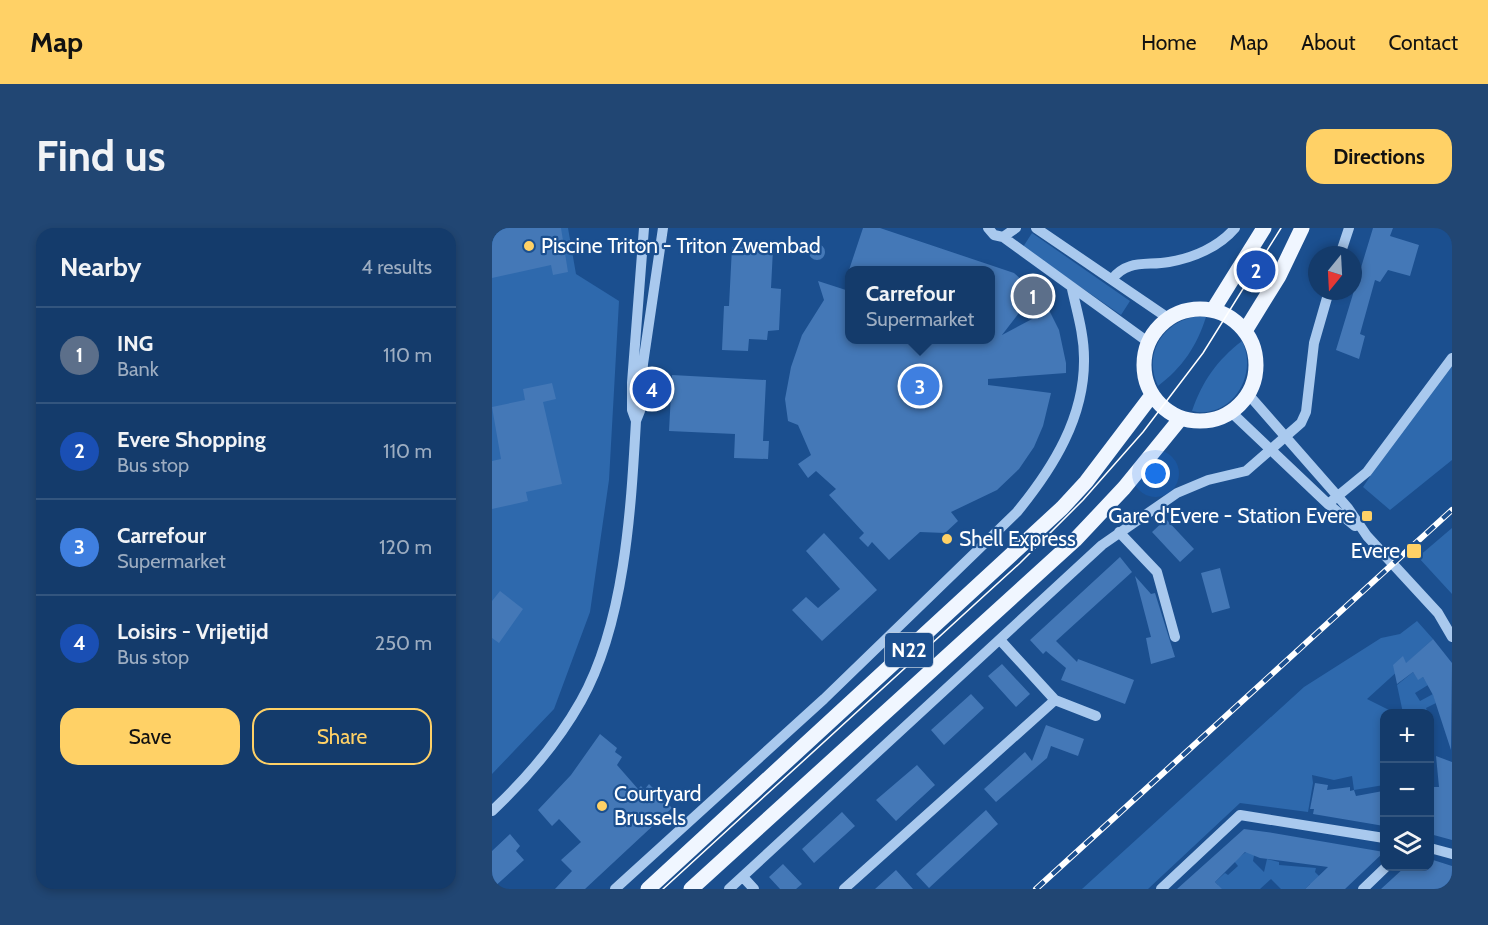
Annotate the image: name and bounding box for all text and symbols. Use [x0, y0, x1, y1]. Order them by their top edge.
text: Map [30, 25, 83, 59]
text: Home [1141, 30, 1197, 55]
text: Map [1230, 30, 1268, 55]
text: About [1301, 30, 1355, 55]
text: Contact [1388, 30, 1458, 55]
button: Directions [1306, 129, 1452, 184]
text: Find us [36, 130, 165, 182]
place label: Piscine Triton - Triton Zwembad [541, 233, 821, 258]
marker: Piscine Triton - Triton Zwembad [522, 239, 536, 253]
north arrow [1308, 246, 1362, 300]
pin: 2 [1236, 248, 1275, 292]
text: Nearby [60, 251, 141, 283]
text: 4 results [361, 255, 432, 279]
popup [845, 266, 995, 344]
pin: 1 [1014, 274, 1052, 318]
text: Carrefour [866, 280, 955, 307]
text: Supermarket [866, 307, 974, 331]
text: ING [117, 330, 153, 357]
text: 1 [76, 343, 83, 367]
text: 110 m [383, 343, 432, 367]
text: Bank [117, 357, 159, 381]
pin: 3 [900, 364, 940, 408]
pin: 4 [632, 366, 672, 412]
text: Evere Shopping [117, 426, 266, 453]
text: 2 [74, 439, 85, 463]
text: 110 m [383, 439, 432, 463]
text: Bus stop [117, 453, 189, 477]
your location [1141, 459, 1170, 488]
place label: Gare d'Evere - Station Evere [1108, 503, 1355, 528]
marker: Gare d'Evere - Station Evere [1360, 509, 1374, 523]
text: Carrefour [117, 522, 206, 549]
place label: Shell Express [959, 526, 1076, 551]
marker: Shell Express [940, 532, 954, 546]
text: 3 [74, 535, 85, 559]
text: 120 m [379, 535, 432, 559]
place label: Evere [1351, 538, 1400, 563]
marker: Evere [1405, 542, 1423, 560]
text: Supermarket [117, 549, 226, 573]
text: Loisirs - Vrijetijd [117, 618, 269, 645]
text: 4 [73, 631, 86, 655]
text: 250 m [375, 631, 432, 655]
road number: N22 [885, 633, 933, 667]
text: Bus stop [117, 645, 189, 669]
button: Save [60, 708, 240, 765]
button: Share [252, 708, 432, 765]
map controls [1380, 709, 1434, 871]
button: + [1380, 709, 1434, 763]
button: − [1380, 763, 1434, 817]
place label: Courtyard Brussels [614, 781, 702, 830]
marker: Courtyard Brussels [595, 799, 609, 813]
button: layers [1380, 817, 1434, 871]

